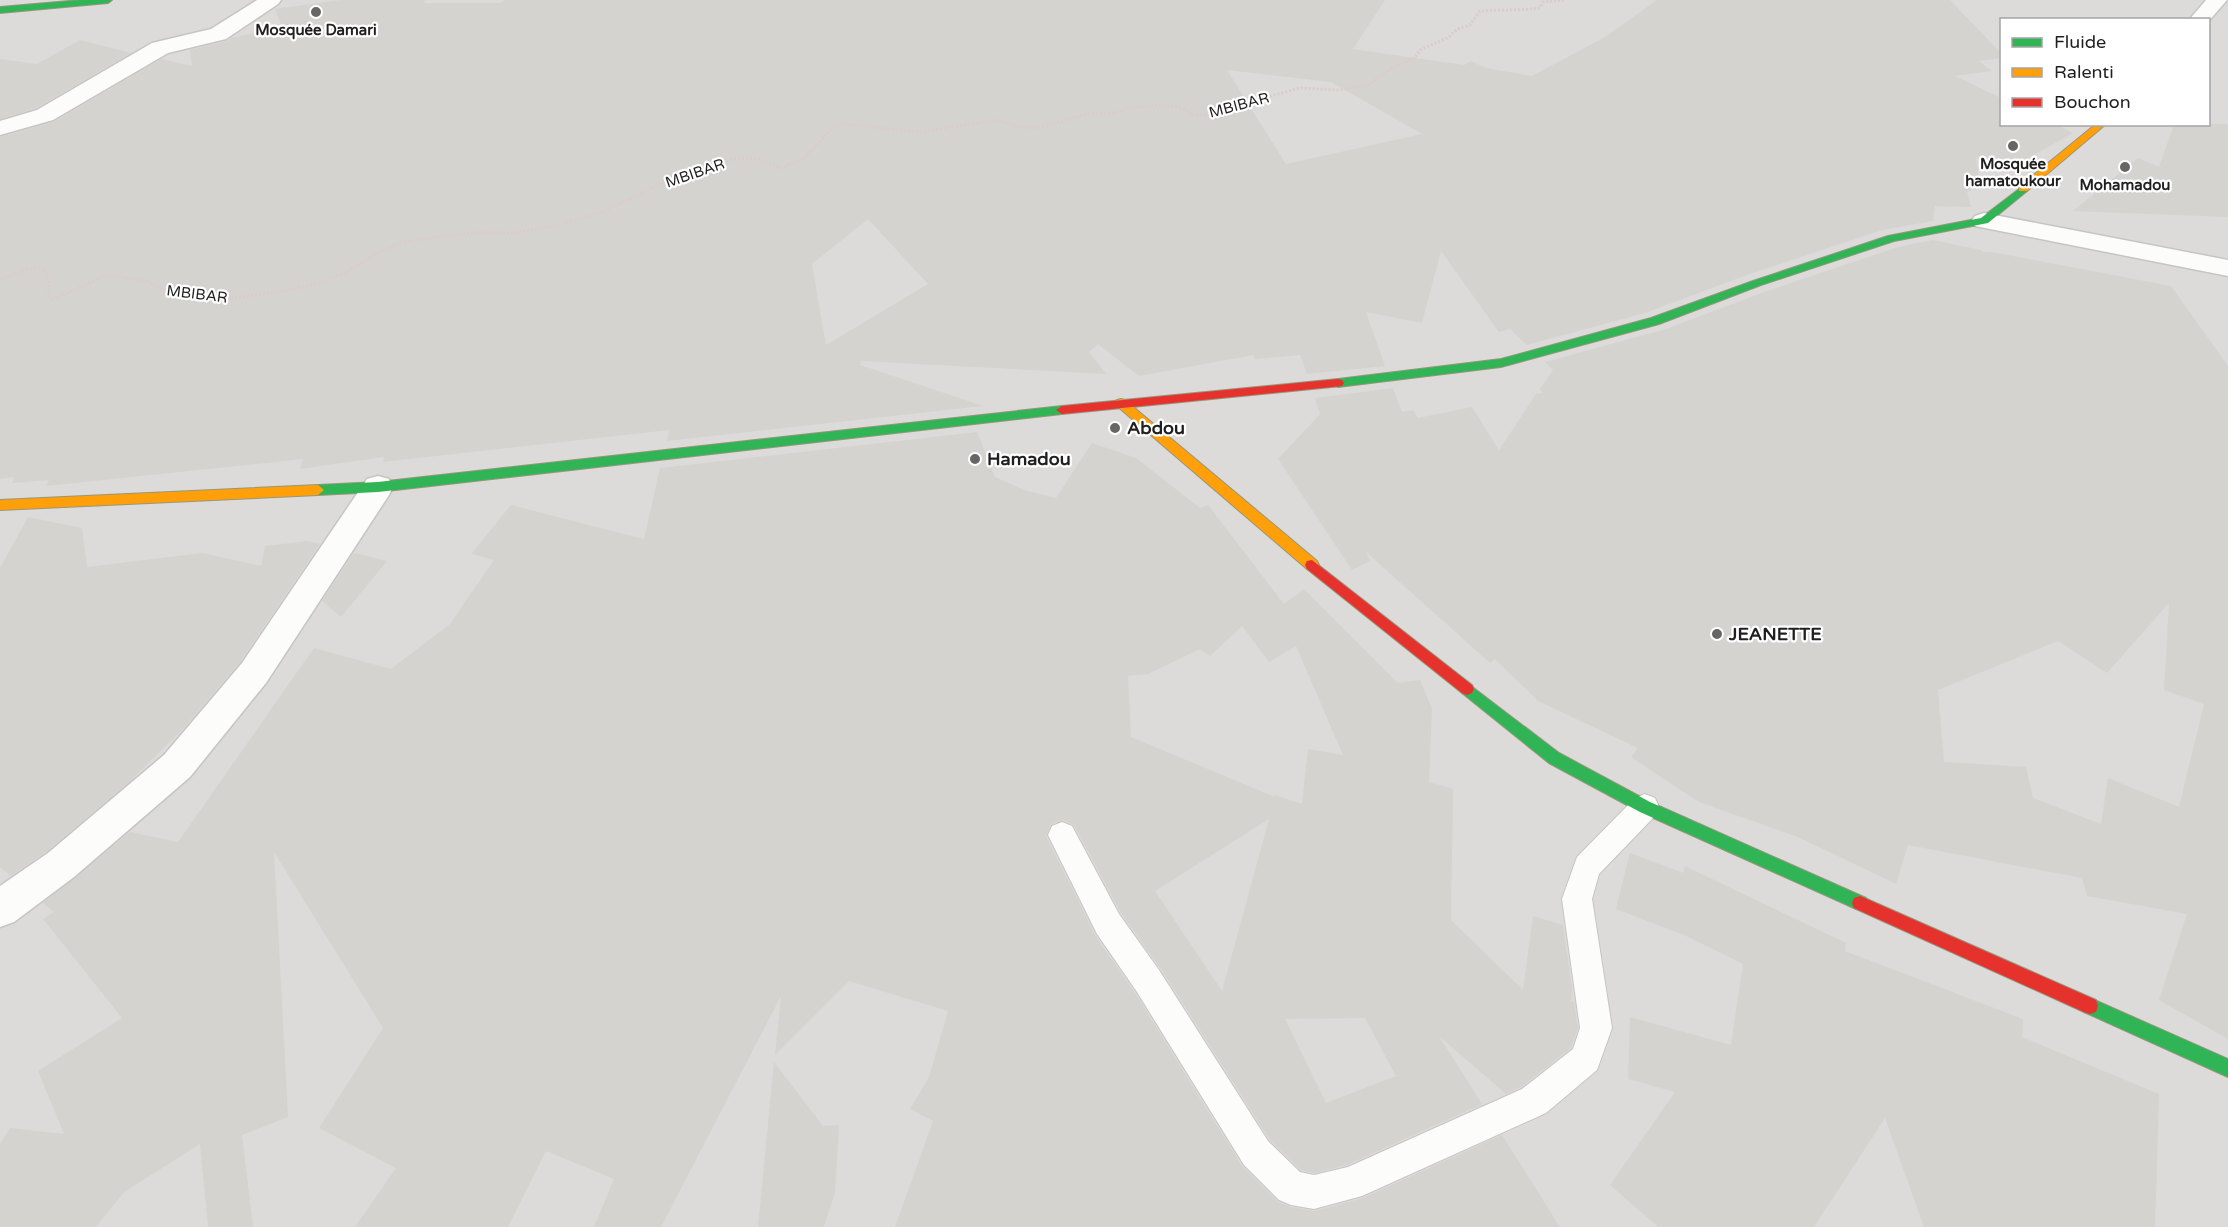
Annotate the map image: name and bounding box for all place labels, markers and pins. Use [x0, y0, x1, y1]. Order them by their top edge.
marker: Mosquée Damari [309, 5, 323, 19]
place label: Mosquée Damari [255, 21, 377, 40]
marker: Mosquée hamatoukour [2006, 139, 2020, 153]
place label: Mosquée hamatoukour [1965, 155, 2061, 190]
marker: Mohamadou [2118, 160, 2132, 174]
place label: Mohamadou [2080, 176, 2170, 194]
place label: Abdou [1127, 417, 1185, 439]
marker: Abdou [1108, 421, 1122, 435]
place label: Hamadou [987, 448, 1071, 470]
marker: Hamadou [968, 452, 982, 466]
place label: JEANETTE [1728, 623, 1822, 645]
marker: JEANETTE [1710, 627, 1724, 641]

